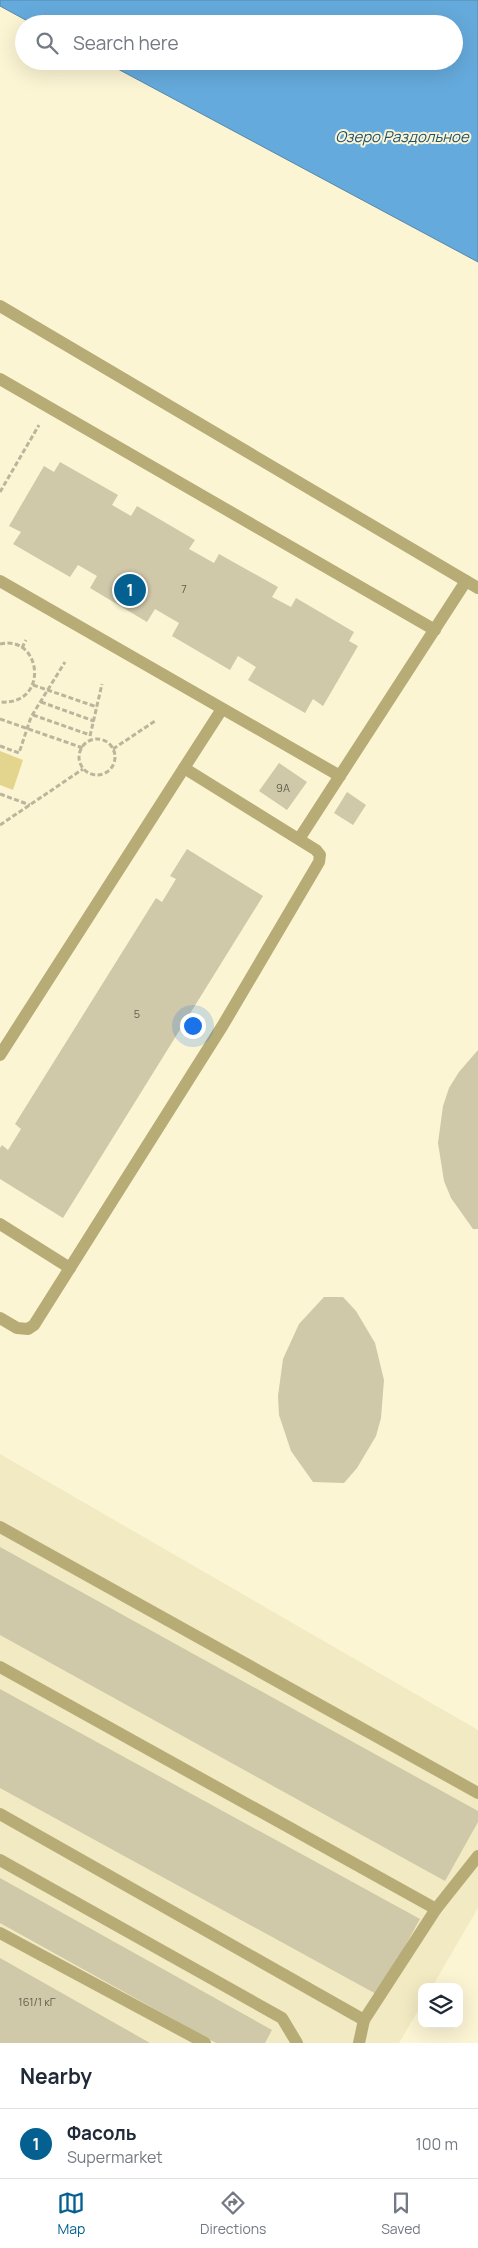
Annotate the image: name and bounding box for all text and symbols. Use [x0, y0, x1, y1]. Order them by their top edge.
search box [15, 15, 463, 70]
icon: search [33, 29, 61, 57]
text: Search here [73, 30, 179, 56]
water label: Озеро Раздольное [335, 126, 470, 147]
pin: 1 [114, 571, 146, 609]
house number: 7 [181, 581, 187, 596]
house number: 9А [276, 780, 290, 795]
house number: 5 [134, 1006, 140, 1021]
your location [180, 1013, 206, 1039]
map controls [418, 1983, 463, 2028]
button: layers [418, 1983, 463, 2028]
house number: 161/1 кГ [18, 1994, 56, 2009]
text: Nearby [20, 2062, 92, 2090]
text: Фасоль [67, 2120, 137, 2146]
text: 1 [32, 2133, 40, 2155]
text: 100 m [415, 2133, 458, 2155]
text: Supermarket [67, 2146, 163, 2168]
tab: Map [57, 2189, 85, 2238]
tab: Directions [200, 2189, 266, 2238]
tab: Saved [381, 2189, 421, 2238]

